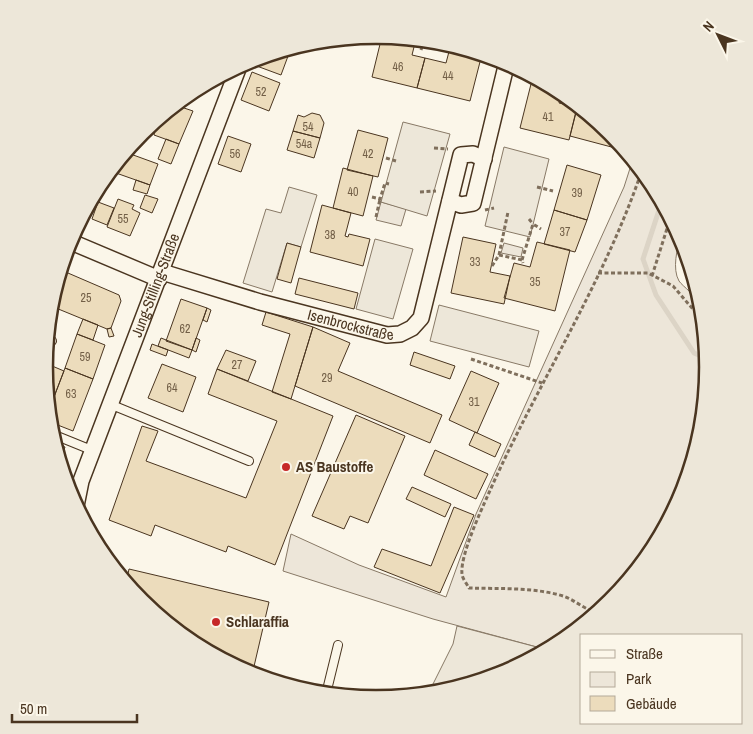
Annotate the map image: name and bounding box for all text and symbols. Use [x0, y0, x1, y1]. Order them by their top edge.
north arrow [693, 10, 743, 60]
text: N [699, 17, 718, 35]
house number: 46 [393, 59, 403, 75]
house number: 44 [443, 68, 454, 84]
house number: 52 [256, 84, 266, 100]
house number: 41 [543, 109, 554, 125]
house number: 54 [303, 119, 314, 135]
house number: 54a [296, 136, 313, 152]
house number: 56 [230, 146, 240, 162]
house number: 42 [363, 146, 373, 162]
house number: 40 [348, 184, 358, 200]
house number: 39 [572, 185, 582, 201]
house number: 55 [118, 211, 129, 227]
house number: 37 [560, 224, 571, 240]
house number: 38 [325, 227, 335, 243]
street label: Jung-Stilling-Straße [126, 230, 184, 340]
house number: 33 [470, 254, 480, 270]
house number: 35 [530, 274, 541, 290]
house number: 25 [81, 290, 92, 306]
street label: Isenbrockstraße [305, 304, 394, 345]
house number: 62 [180, 321, 190, 337]
house number: 59 [80, 349, 90, 365]
house number: 27 [232, 357, 243, 373]
house number: 29 [322, 370, 332, 386]
house number: 64 [167, 380, 178, 396]
house number: 63 [66, 386, 76, 402]
house number: 31 [469, 394, 480, 410]
place label: AS Baustoffe [296, 456, 373, 477]
marker: AS Baustoffe [280, 461, 292, 473]
place label: Schlaraffia [226, 611, 289, 632]
marker: Schlaraffia [210, 616, 222, 628]
legend [580, 634, 743, 724]
text: Straße [626, 643, 663, 664]
text: Park [626, 668, 652, 689]
scale bar [12, 692, 138, 724]
text: Gebäude [626, 693, 677, 714]
text: 50 m [20, 698, 47, 719]

